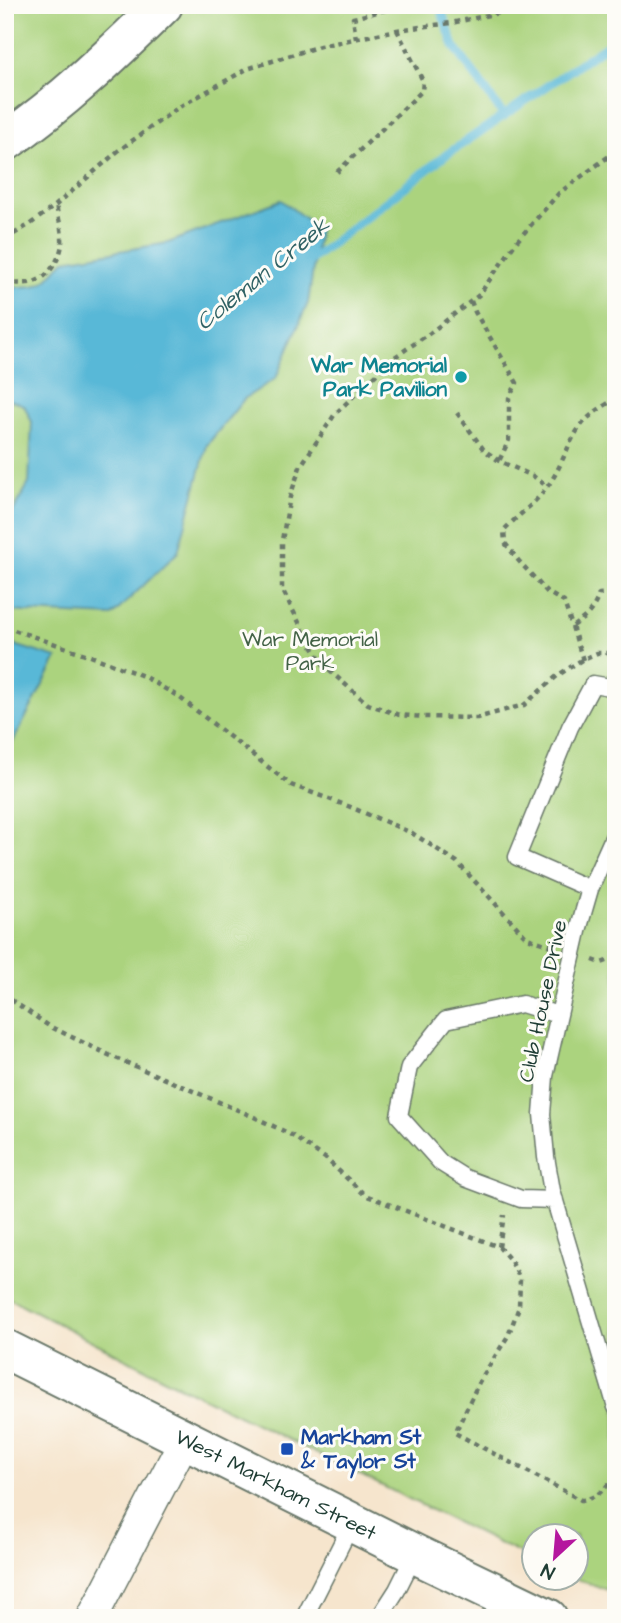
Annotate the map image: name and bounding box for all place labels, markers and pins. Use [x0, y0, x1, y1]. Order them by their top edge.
place label: War Memorial Park Pavilion [310, 351, 448, 404]
marker: War Memorial Park Pavilion [453, 369, 469, 385]
place label: Markham St & Taylor St [300, 1423, 422, 1479]
marker: Markham St & Taylor St [279, 1441, 295, 1457]

